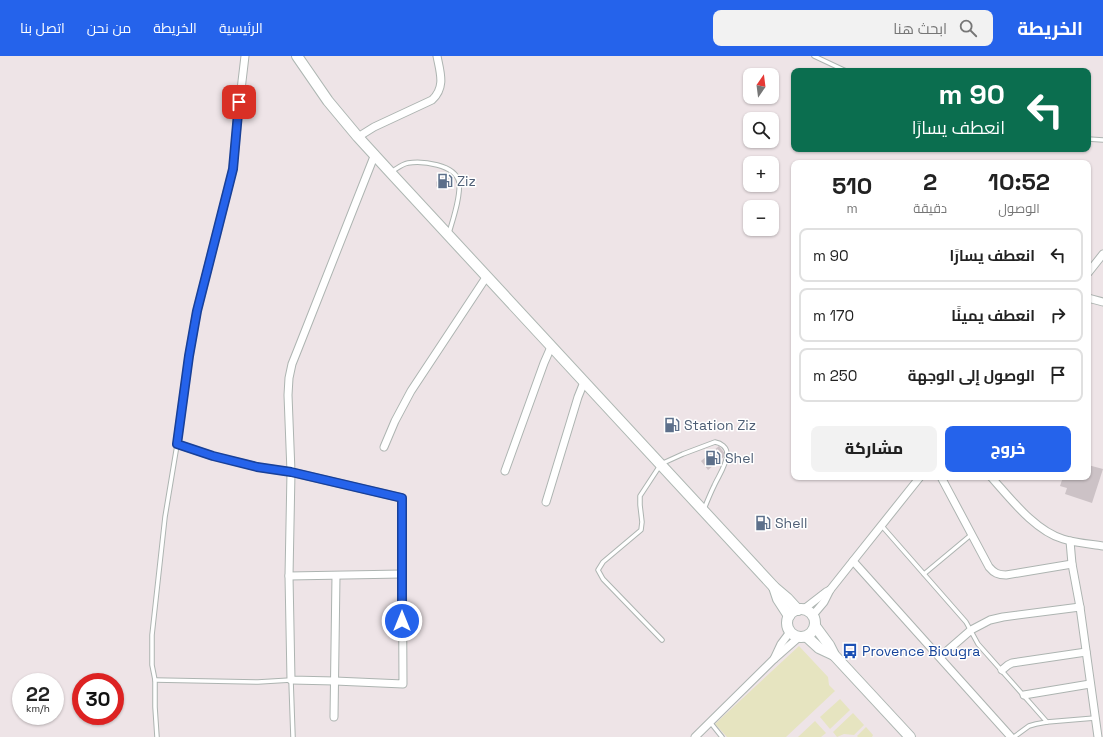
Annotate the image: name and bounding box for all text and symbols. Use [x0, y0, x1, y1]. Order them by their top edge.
search box [713, 10, 993, 46]
text: الخريطة [1017, 16, 1083, 41]
icon: search [957, 17, 979, 39]
text: اتصل بنا [20, 19, 65, 37]
text: من نحن [87, 19, 131, 37]
text: الخريطة [153, 19, 197, 37]
text: الرئيسية [219, 19, 263, 37]
text: ابحث هنا [893, 19, 947, 38]
north arrow [743, 68, 779, 104]
map controls [743, 68, 779, 236]
text: 90 m [939, 76, 1005, 112]
icon: left [1019, 84, 1071, 136]
pin [222, 85, 256, 119]
icon: arrive [228, 91, 250, 113]
button: search [743, 112, 779, 148]
text: انعطف يسارًا [912, 116, 1005, 139]
button: + [743, 156, 779, 192]
text: 2 [923, 166, 937, 197]
text: 10:52 [988, 166, 1050, 197]
text: 510 [832, 170, 872, 201]
fuel station icon: Ziz [436, 172, 454, 190]
place label: Ziz [457, 172, 476, 190]
button: − [743, 200, 779, 236]
text: m [847, 200, 858, 217]
text: دقيقة [913, 200, 947, 217]
text: الوصول [998, 200, 1040, 217]
icon: left [1047, 244, 1069, 266]
text: 90 m [813, 246, 849, 265]
text: انعطف يسارًا [949, 246, 1035, 265]
icon: right [1047, 304, 1069, 326]
text: 170 m [813, 306, 854, 325]
text: انعطف يمينًا [951, 306, 1035, 325]
icon: arrive [1047, 364, 1069, 386]
text: 250 m [813, 366, 857, 385]
text: الوصول إلى الوجهة [908, 366, 1035, 385]
fuel station icon: Station Ziz [663, 416, 681, 434]
place label: Station Ziz [684, 416, 756, 434]
button: مشاركة [811, 426, 937, 472]
button: خروج [945, 426, 1071, 472]
fuel station icon: Shel [704, 449, 722, 467]
place label: Shel [725, 449, 754, 467]
fuel station icon: Shell [754, 514, 772, 532]
place label: Shell [775, 514, 807, 532]
position arrow [381, 600, 423, 642]
bus stop icon: Provence Biougra [841, 642, 859, 660]
place label: Provence Biougra [862, 642, 980, 660]
speed limit sign: 30 [72, 673, 124, 725]
text: 22 [26, 681, 50, 707]
text: km/h [26, 702, 50, 715]

